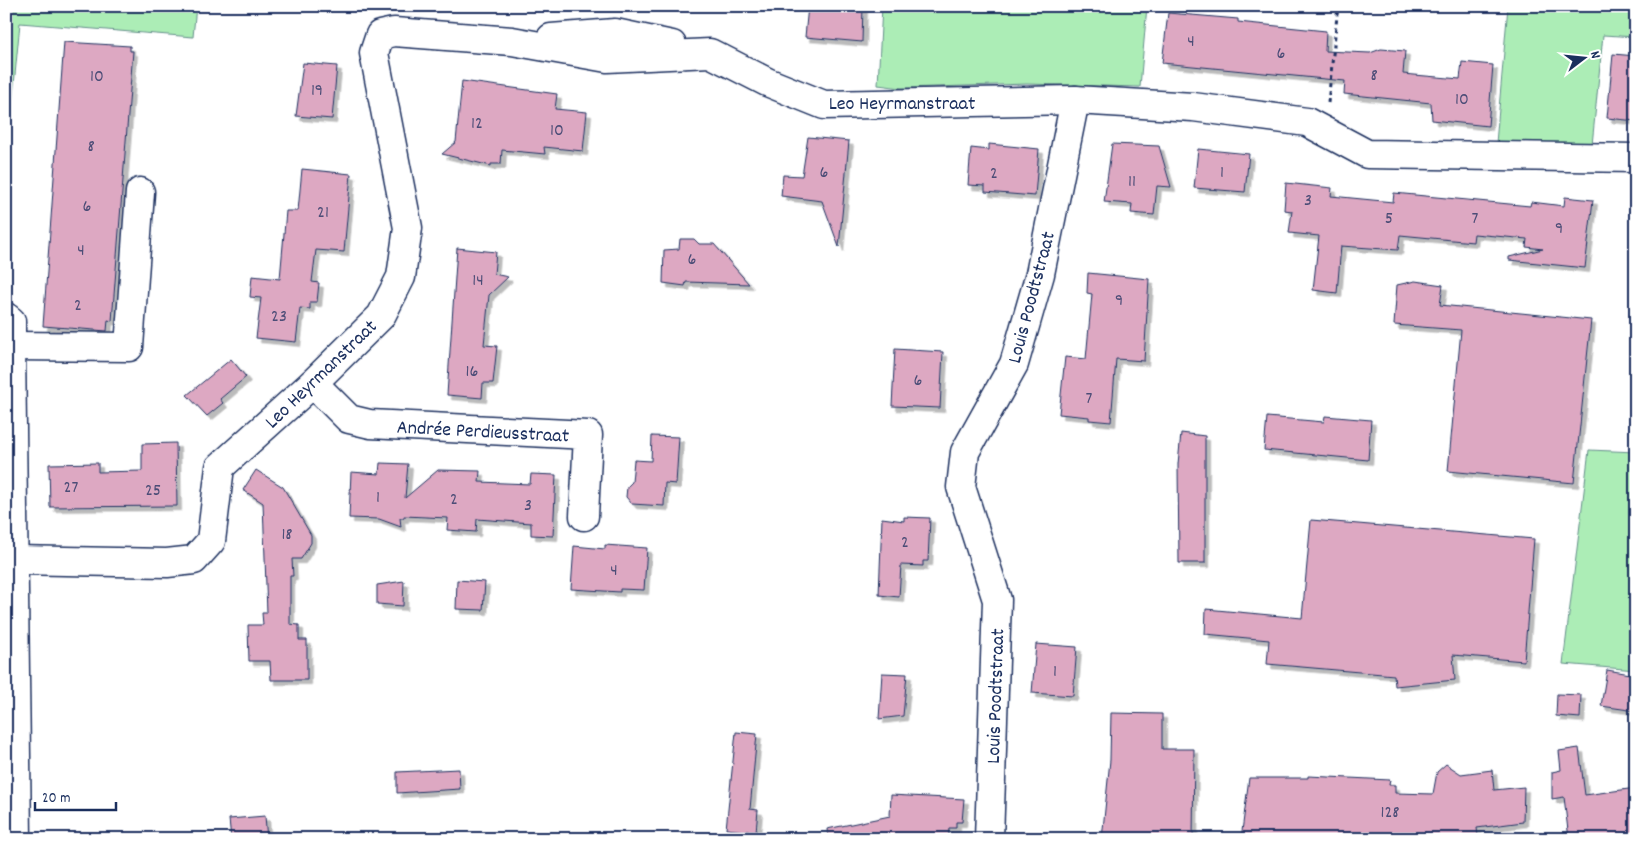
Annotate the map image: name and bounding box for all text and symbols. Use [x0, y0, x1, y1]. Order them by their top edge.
house number: 4 [1187, 30, 1195, 55]
north arrow [1560, 32, 1610, 82]
house number: 6 [1277, 42, 1285, 67]
text: N [1584, 49, 1605, 61]
house number: 8 [1370, 64, 1378, 89]
house number: 10 [90, 65, 104, 90]
house number: 19 [311, 79, 323, 104]
house number: 10 [1455, 88, 1469, 113]
street label: Leo Heyrmanstraat [829, 91, 975, 119]
house number: 12 [471, 112, 483, 137]
house number: 10 [550, 119, 564, 144]
house number: 8 [87, 135, 95, 160]
house number: 6 [820, 161, 828, 186]
house number: 1 [1220, 161, 1224, 186]
house number: 2 [990, 162, 998, 187]
house number: 11 [1128, 170, 1136, 195]
house number: 3 [1304, 189, 1312, 214]
house number: 6 [83, 195, 91, 220]
house number: 21 [317, 201, 329, 226]
house number: 5 [1385, 207, 1393, 232]
house number: 7 [1472, 207, 1479, 232]
house number: 9 [1555, 217, 1563, 242]
street label: Louis Poodtstraat [1002, 229, 1064, 367]
house number: 4 [77, 239, 85, 264]
house number: 6 [688, 248, 696, 273]
house number: 14 [472, 269, 484, 294]
house number: 9 [1115, 289, 1123, 314]
house number: 2 [74, 294, 82, 319]
house number: 23 [271, 305, 287, 330]
street label: Leo Heyrmanstraat [260, 314, 385, 436]
house number: 16 [466, 360, 478, 385]
house number: 6 [914, 369, 922, 394]
house number: 7 [1086, 387, 1093, 412]
street label: Andrée Perdieusstraat [396, 415, 570, 451]
house number: 27 [64, 476, 78, 501]
house number: 25 [145, 479, 161, 504]
house number: 1 [376, 486, 380, 511]
house number: 2 [450, 488, 458, 513]
house number: 3 [524, 494, 532, 519]
house number: 18 [281, 523, 293, 548]
house number: 2 [901, 531, 909, 556]
house number: 4 [610, 559, 618, 584]
street label: Louis Poodtstraat [981, 628, 1013, 764]
house number: 1 [1053, 660, 1057, 685]
scale bar [35, 780, 116, 812]
text: 20 m [42, 788, 70, 810]
house number: 128 [1380, 801, 1400, 826]

